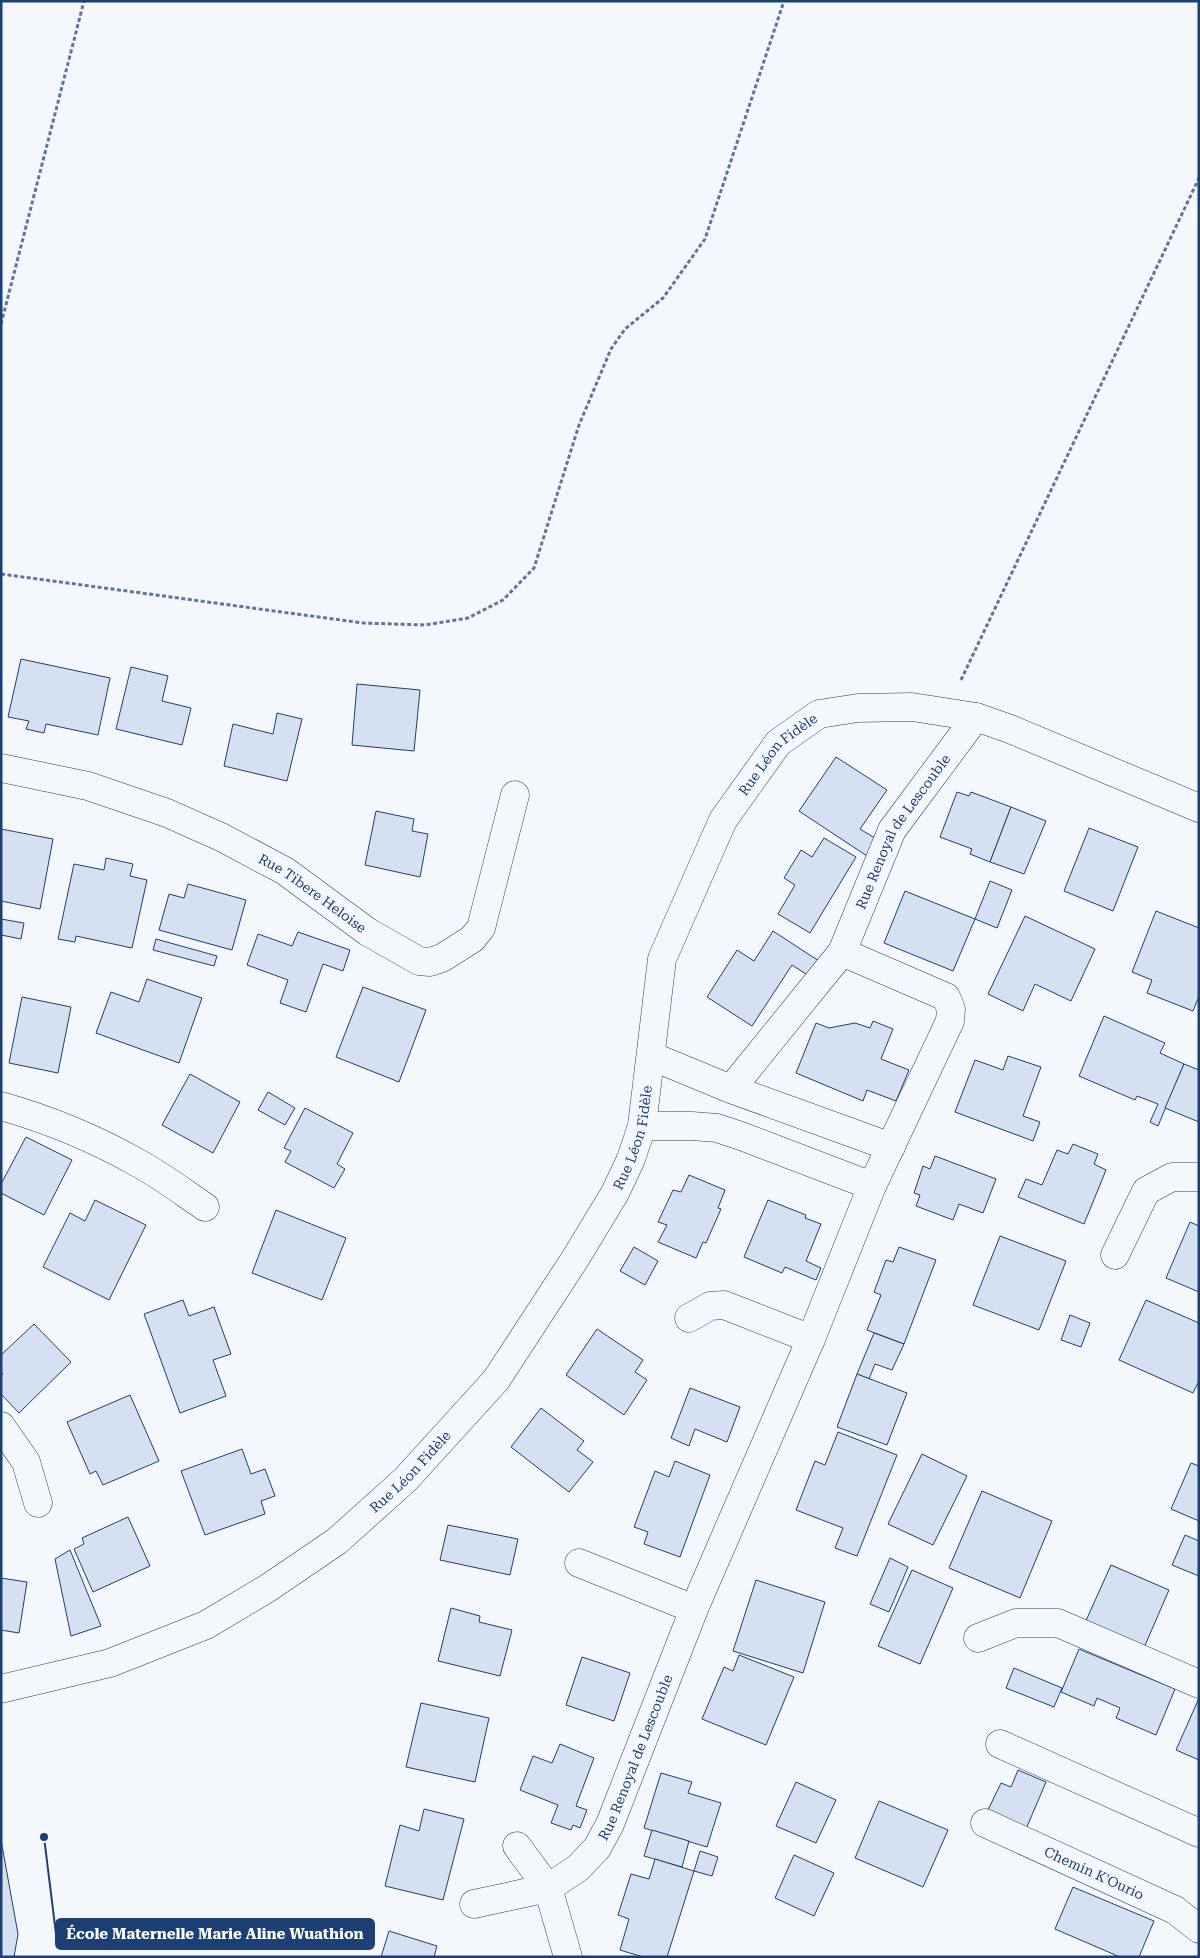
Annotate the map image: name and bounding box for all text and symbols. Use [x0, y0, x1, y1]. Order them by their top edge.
street label: Rue Léon Fidèle [735, 710, 820, 799]
street label: Rue Renoyal de Lescouble [852, 751, 954, 911]
street label: Rue Tibere Heloise [256, 850, 370, 936]
street label: Rue Léon Fidèle [610, 1084, 655, 1192]
street label: Rue Léon Fidèle [366, 1427, 454, 1516]
street label: Rue Renoyal de Lescouble [595, 1672, 676, 1843]
street label: Chemin K'Ourio [1042, 1843, 1147, 1903]
callout: École Maternelle Marie Aline Wuathion [56, 1919, 374, 1949]
text: École Maternelle Marie Aline Wuathion [66, 1924, 364, 1943]

